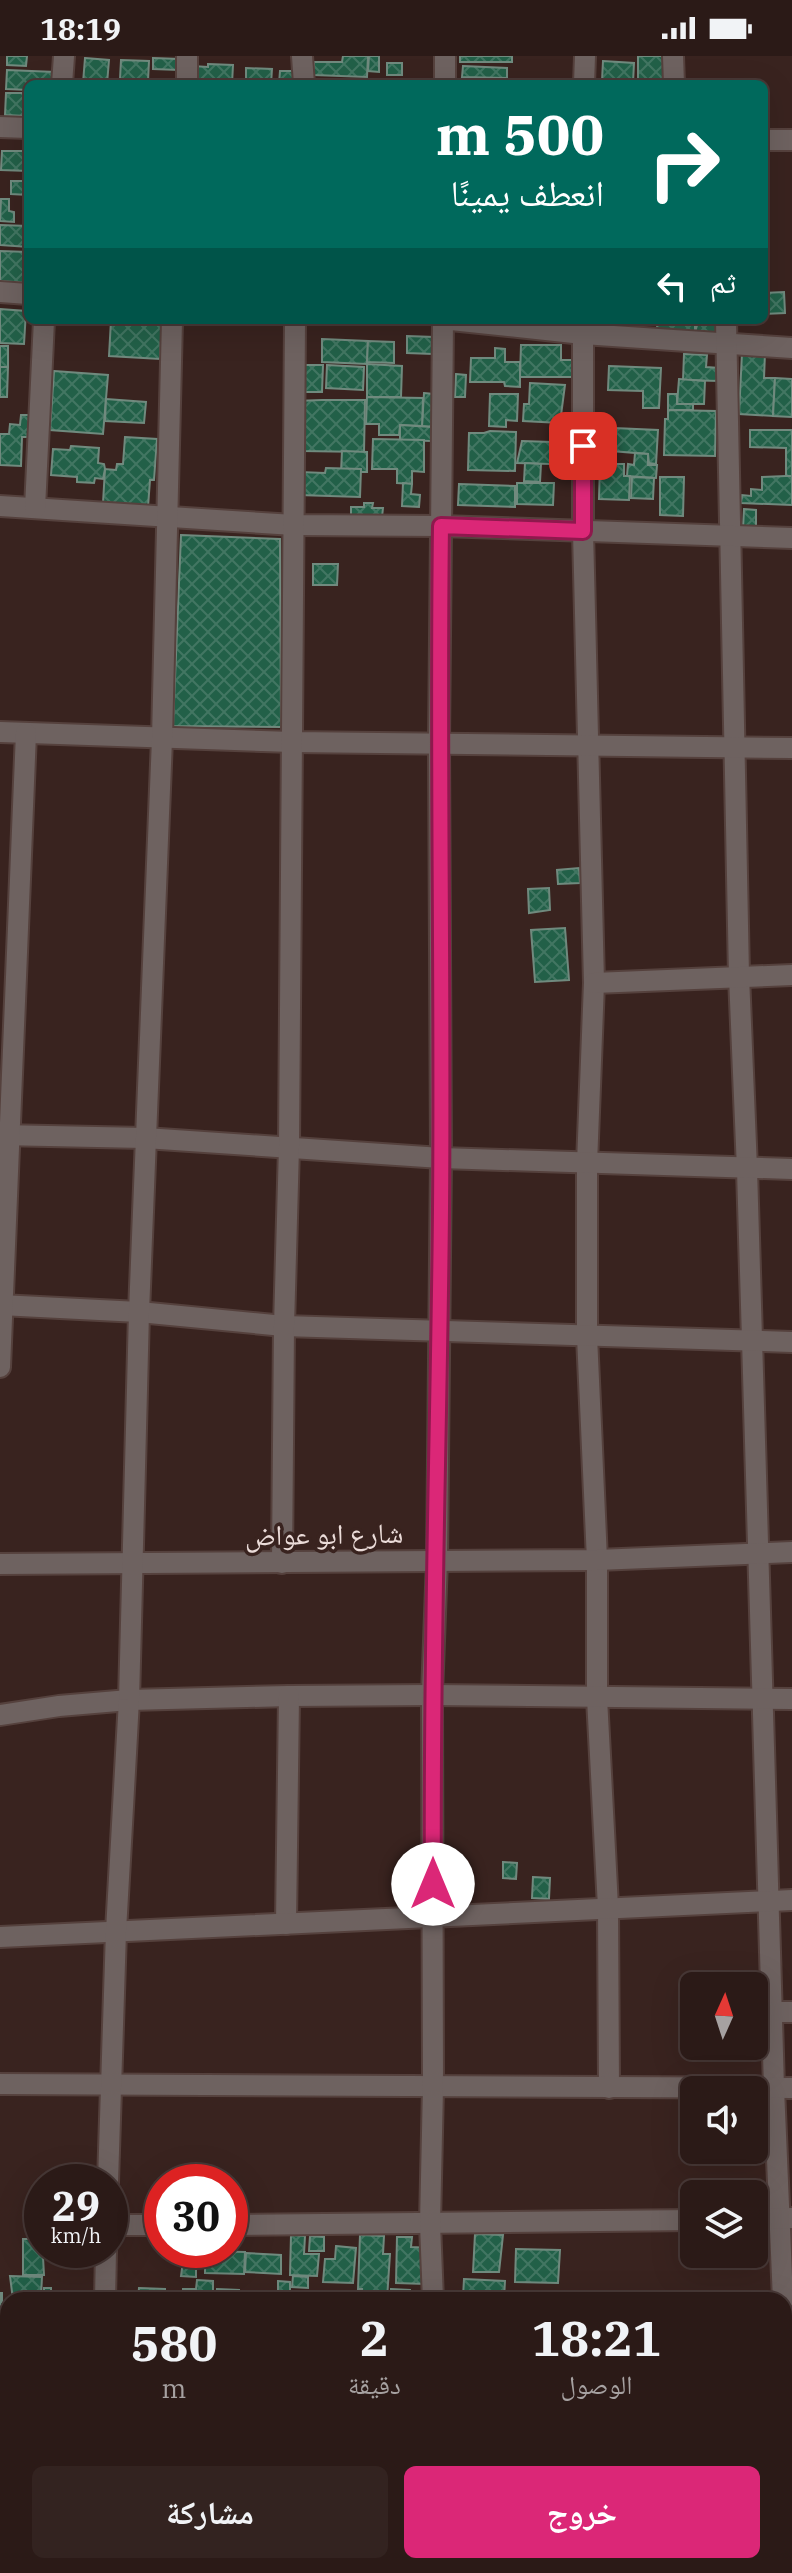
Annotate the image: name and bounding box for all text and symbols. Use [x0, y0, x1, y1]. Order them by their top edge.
text: 18:19 [40, 9, 121, 48]
text: 500 m [436, 98, 604, 170]
icon: right [632, 112, 736, 216]
text: انعطف يمينًا [450, 169, 604, 216]
text: ثم [710, 262, 736, 301]
icon: left [650, 264, 694, 308]
pin [549, 412, 617, 480]
icon: arrive [561, 424, 605, 468]
street label: شارع ابو عواض [245, 1514, 403, 1553]
position arrow [391, 1842, 475, 1926]
north arrow [680, 1972, 768, 2060]
map controls [680, 1972, 768, 2268]
button: sound [680, 2076, 768, 2164]
speed limit sign: 30 [144, 2164, 248, 2268]
text: 29 [52, 2180, 100, 2232]
button: layers [680, 2180, 768, 2268]
text: km/h [51, 2222, 101, 2249]
text: 2 [360, 2307, 389, 2369]
text: 18:21 [532, 2307, 661, 2369]
text: 580 [131, 2312, 217, 2374]
text: دقيقة [348, 2367, 401, 2401]
text: الوصول [560, 2367, 632, 2401]
text: m [162, 2371, 186, 2405]
button: مشاركة [32, 2466, 388, 2558]
button: خروج [404, 2466, 760, 2558]

